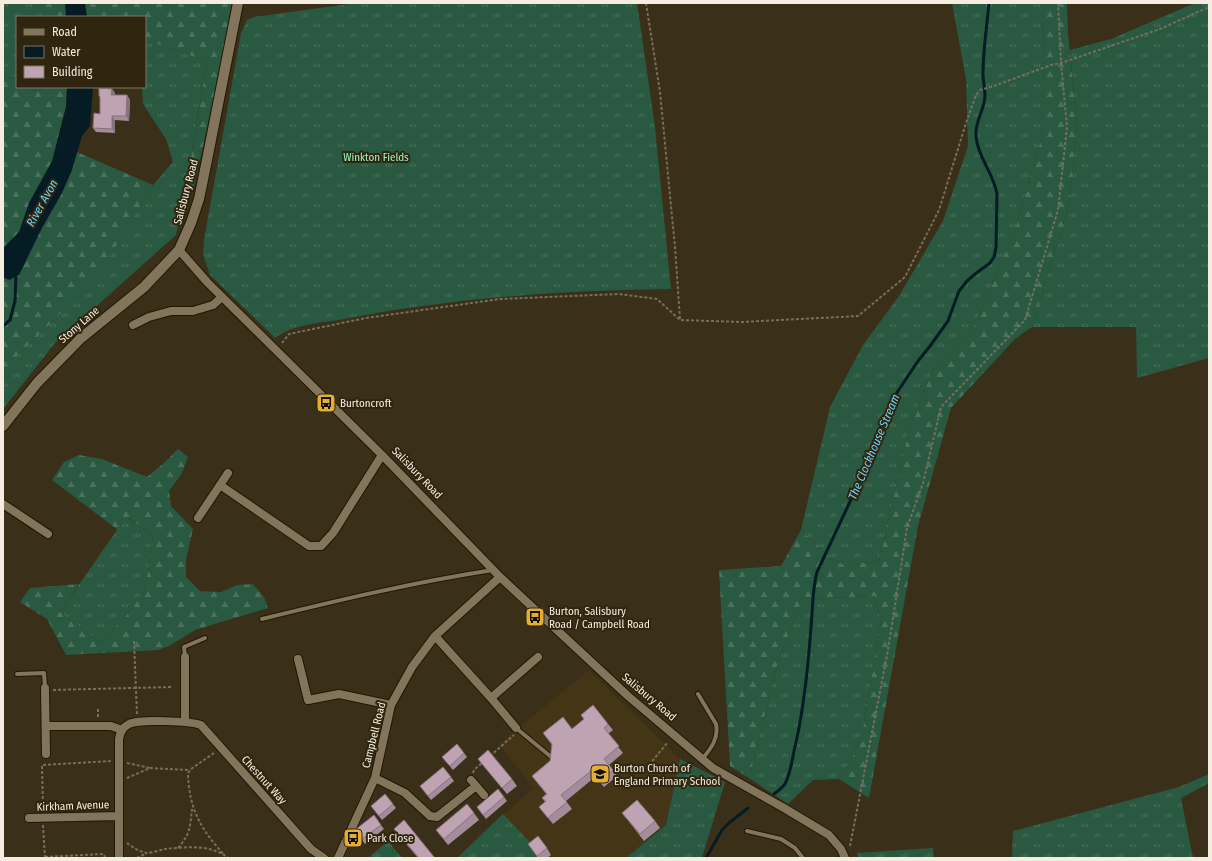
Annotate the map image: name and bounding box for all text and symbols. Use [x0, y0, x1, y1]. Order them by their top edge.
legend [16, 16, 146, 88]
text: Road [52, 25, 77, 39]
text: Water [52, 45, 81, 59]
text: Building [52, 65, 93, 79]
park label: Winkton Fields [343, 151, 409, 164]
street label: Salisbury Road [171, 158, 201, 226]
water label: River Avon [23, 177, 61, 229]
street label: Stony Lane [56, 304, 102, 346]
bus stop icon: Burtoncroft [315, 392, 337, 414]
water label: The Clockhouse Stream [845, 392, 903, 502]
place label: Burtoncroft [340, 397, 392, 410]
street label: Salisbury Road [389, 444, 445, 502]
place label: Burton, Salisbury Road / Campbell Road [549, 605, 650, 631]
bus stop icon: Burton, Salisbury Road / Campbell Road [524, 606, 546, 628]
street label: Salisbury Road [619, 671, 679, 723]
street label: Campbell Road [360, 701, 388, 769]
street label: Chestnut Way [239, 753, 289, 807]
place label: Burton Church of England Primary School [614, 762, 720, 788]
school or university icon: Burton Church of England Primary School [589, 763, 611, 785]
street label: Kirkham Avenue [36, 798, 110, 814]
bus stop icon: Park Close [342, 827, 364, 849]
place label: Park Close [367, 832, 413, 845]

